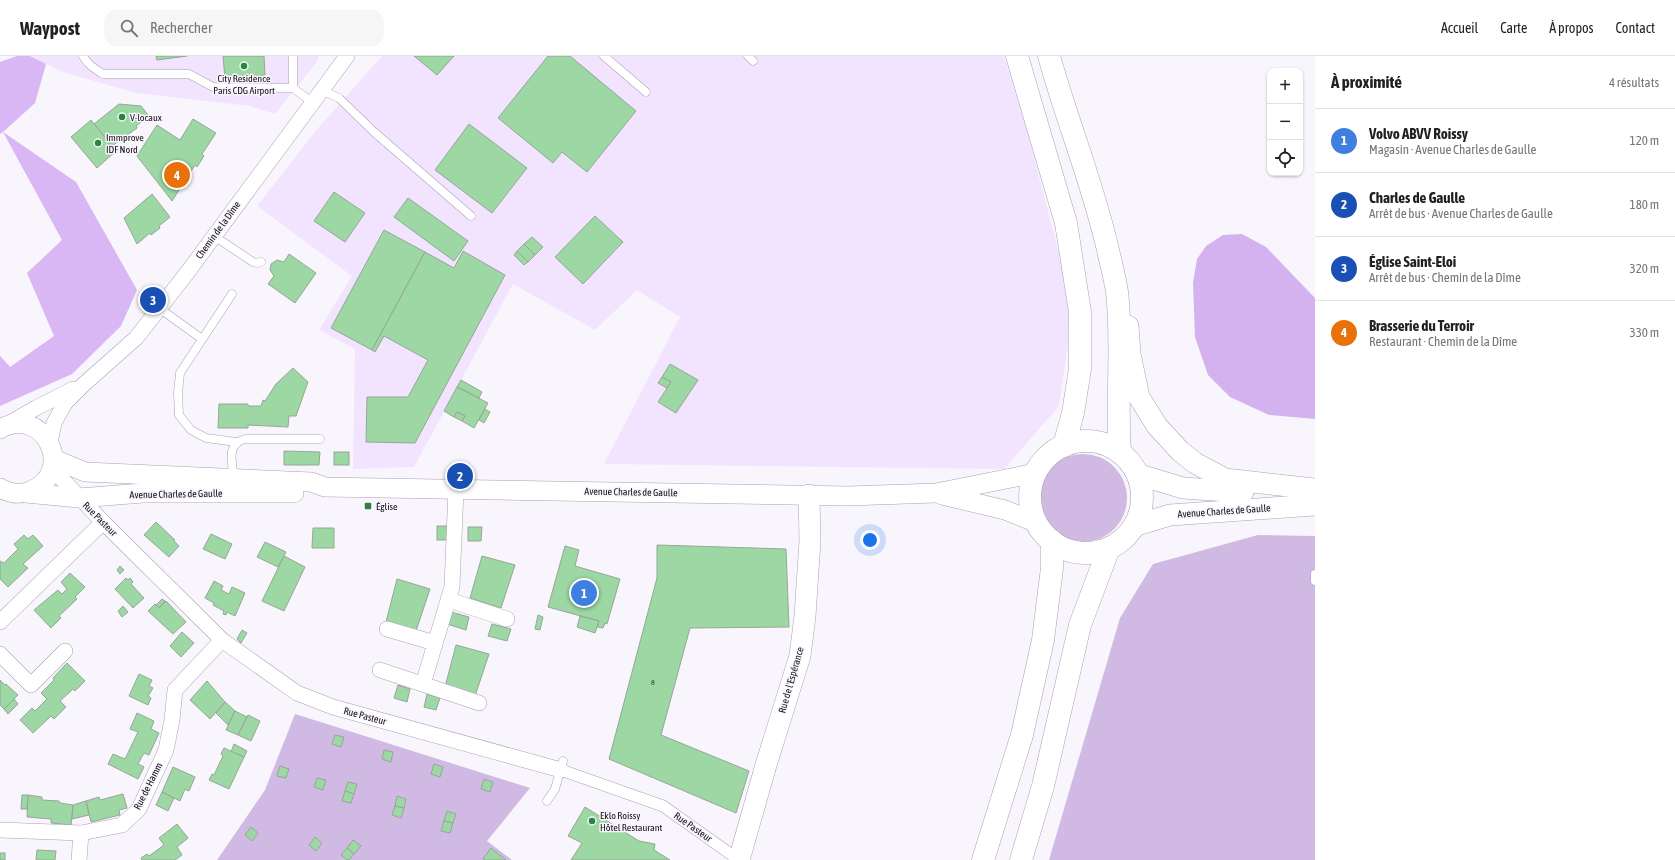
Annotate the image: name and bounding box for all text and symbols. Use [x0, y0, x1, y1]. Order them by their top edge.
search box [104, 10, 384, 46]
text: Waypost [20, 17, 80, 39]
icon: search [118, 17, 140, 39]
text: Rechercher [150, 19, 212, 36]
text: Accueil [1441, 20, 1478, 36]
text: Carte [1500, 20, 1527, 36]
text: À propos [1549, 20, 1594, 36]
text: Contact [1616, 20, 1655, 36]
marker: City Residence Paris CDG Airport [239, 61, 249, 71]
map controls [1267, 68, 1303, 176]
button: + [1267, 68, 1303, 104]
text: À proximité [1331, 72, 1402, 92]
place label: City Residence Paris CDG Airport [213, 73, 275, 96]
text: 4 résultats [1609, 75, 1659, 90]
button: − [1267, 104, 1303, 140]
marker: V-locaux [117, 112, 127, 122]
place label: V-locaux [130, 112, 162, 123]
text: Volvo ABVV Roissy [1369, 125, 1468, 142]
place label: Immprove IDF Nord [106, 132, 144, 155]
text: 1 [1341, 133, 1347, 148]
text: 120 m [1630, 133, 1659, 148]
marker: Immprove IDF Nord [93, 138, 103, 148]
button: locate [1267, 140, 1303, 176]
text: Magasin · Avenue Charles de Gaulle [1369, 142, 1536, 157]
pin: 4 [164, 160, 190, 190]
text: Charles de Gaulle [1369, 189, 1465, 206]
text: 2 [1341, 197, 1347, 212]
text: 180 m [1630, 197, 1659, 212]
street label: Chemin de la Dîme [193, 199, 243, 261]
text: Arrêt de bus · Avenue Charles de Gaulle [1369, 206, 1553, 221]
text: Église Saint-Eloi [1369, 253, 1456, 270]
text: 3 [1341, 261, 1347, 276]
text: 320 m [1630, 261, 1659, 276]
text: Arrêt de bus · Chemin de la Dîme [1369, 270, 1521, 285]
pin: 3 [140, 285, 166, 315]
text: Brasserie du Terroir [1369, 317, 1474, 334]
text: 4 [1341, 325, 1347, 340]
text: 330 m [1630, 325, 1659, 340]
text: Restaurant · Chemin de la Dîme [1369, 334, 1517, 349]
pin: 2 [447, 461, 473, 491]
street label: Avenue Charles de Gaulle [584, 486, 678, 498]
street label: Avenue Charles de Gaulle [129, 488, 223, 500]
street label: Rue Pasteur [81, 500, 120, 539]
marker: Église [363, 501, 373, 511]
place label: Église [376, 501, 398, 512]
street label: Avenue Charles de Gaulle [1177, 502, 1271, 520]
your location [860, 530, 880, 550]
pin: 1 [571, 578, 597, 608]
street label: Rue de l'Espérance [776, 645, 806, 714]
house number: 8 [651, 678, 655, 687]
street label: Rue Pasteur [342, 705, 389, 727]
street label: Rue de Hamm [131, 761, 165, 811]
place label: Eklo Roissy Hôtel Restaurant [600, 810, 663, 833]
street label: Rue Pasteur [672, 810, 715, 845]
marker: Eklo Roissy Hôtel Restaurant [587, 816, 597, 826]

